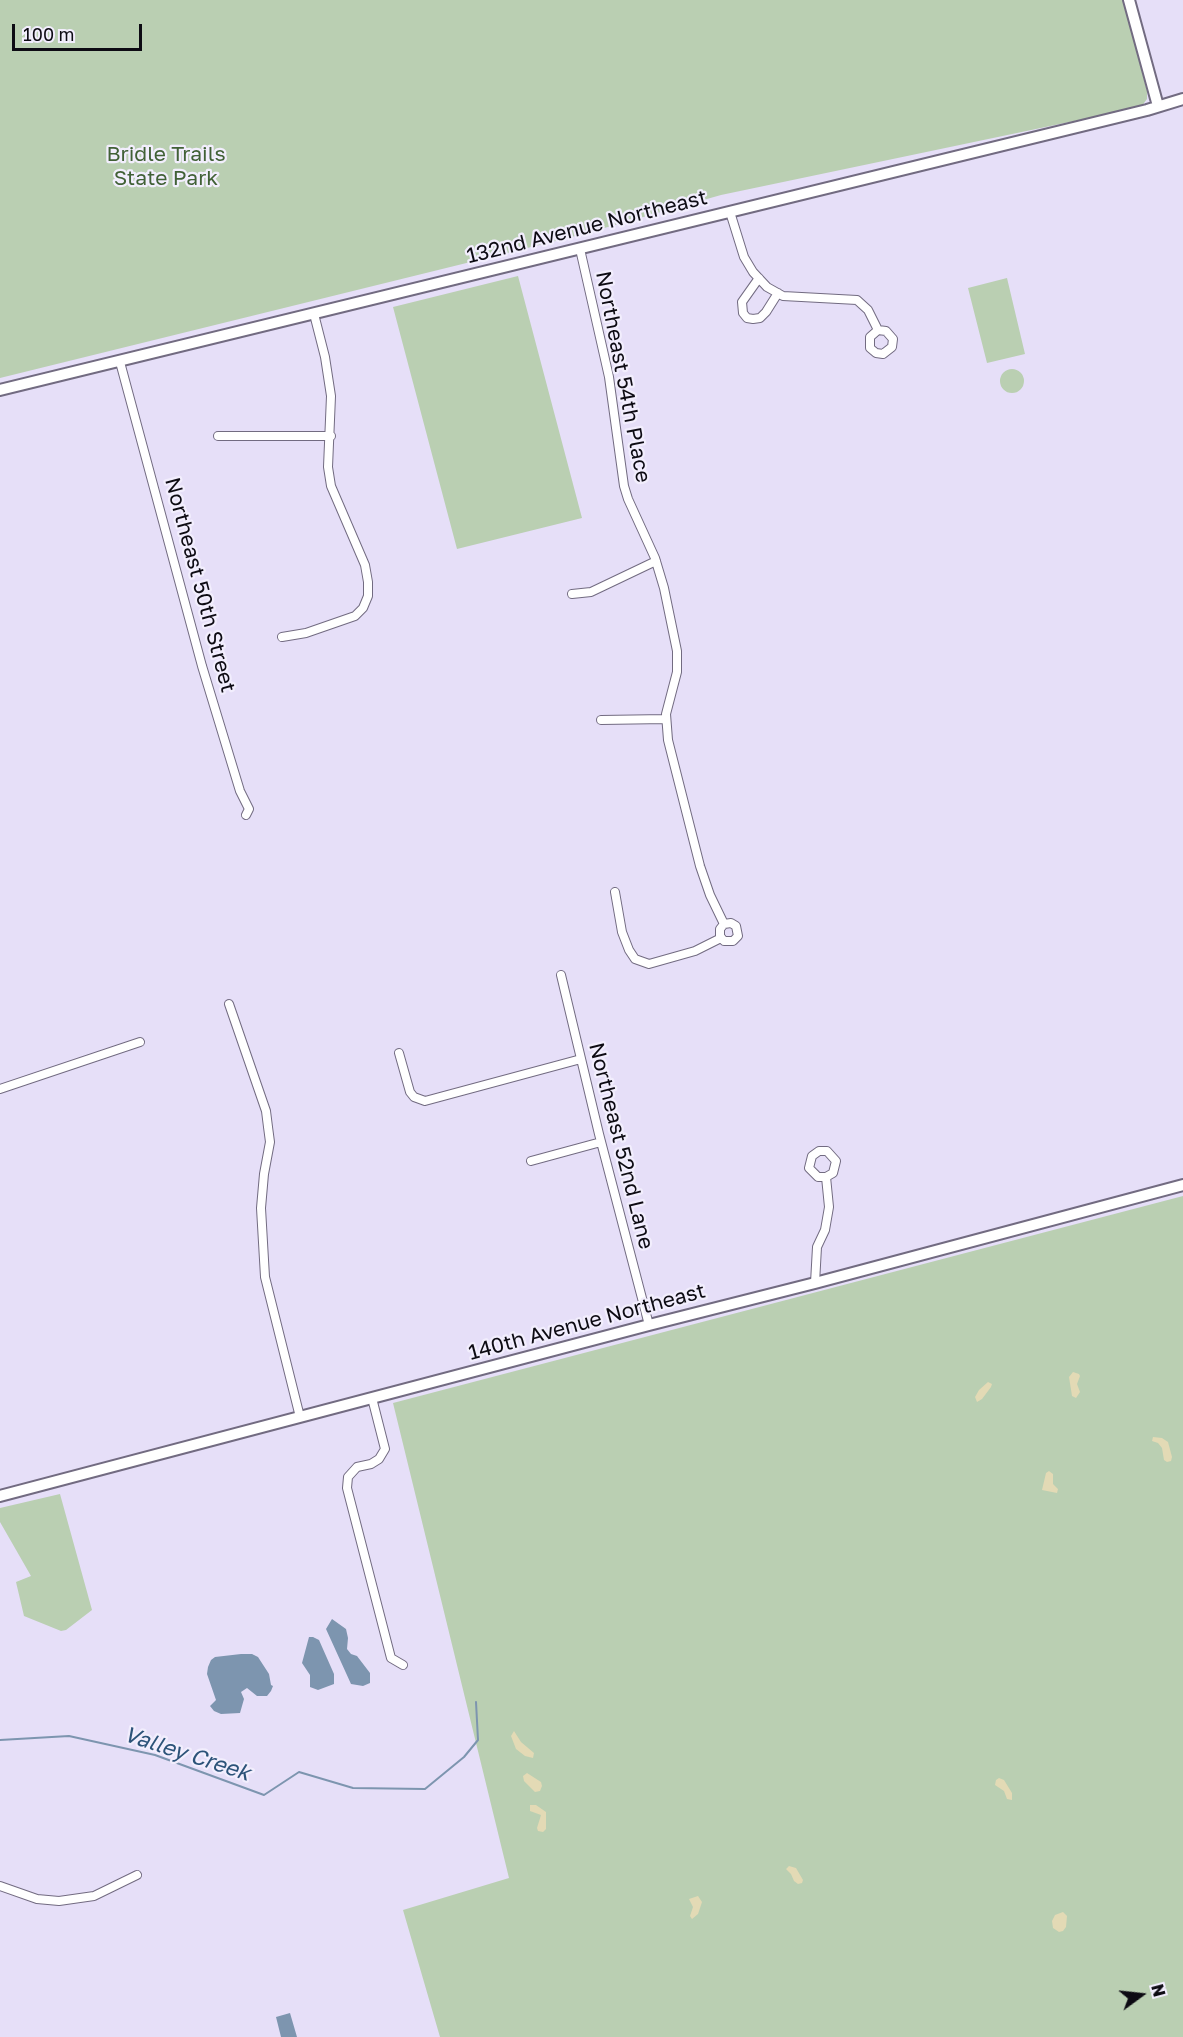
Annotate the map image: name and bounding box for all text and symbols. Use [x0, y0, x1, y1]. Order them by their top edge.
scale bar [15, 12, 146, 50]
text: 100 m [23, 23, 74, 45]
park label: Bridle Trails State Park [106, 141, 226, 191]
street label: 132nd Avenue Northeast [464, 185, 710, 269]
street label: Northeast 54th Place [590, 269, 656, 485]
street label: Northeast 50th Street [159, 475, 241, 695]
street label: Northeast 52nd Lane [583, 1040, 659, 1252]
street label: 140th Avenue Northeast [466, 1278, 708, 1366]
water label: Valley Creek [121, 1721, 253, 1787]
north arrow [1111, 1965, 1171, 2025]
text: N [1147, 1982, 1170, 1999]

